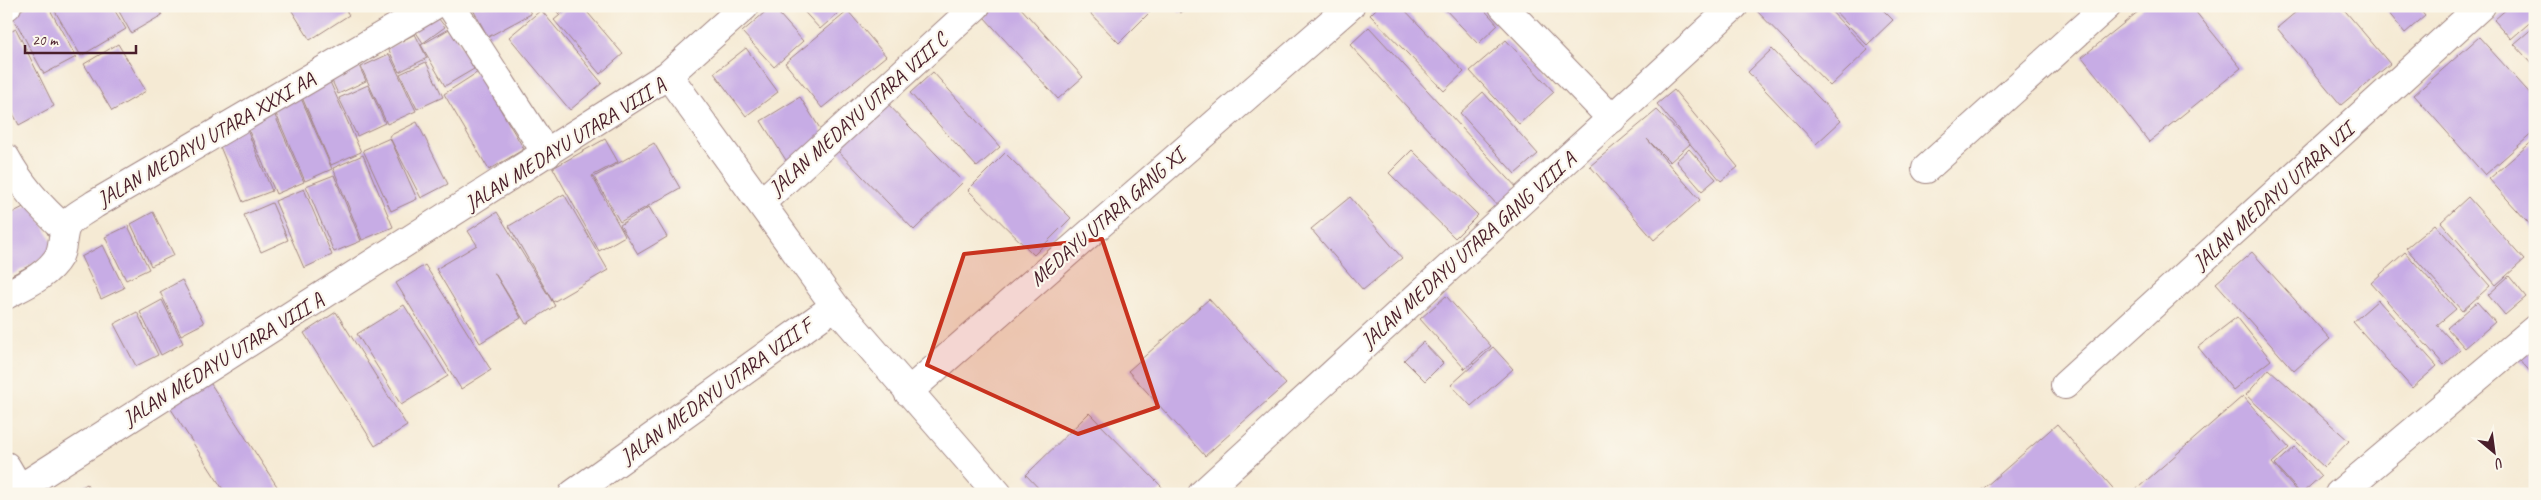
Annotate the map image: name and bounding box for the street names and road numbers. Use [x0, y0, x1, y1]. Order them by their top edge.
street label: JALAN MEDAYU UTARA VIII C [763, 26, 954, 202]
street label: JALAN MEDAYU UTARA XXXI AA [92, 66, 320, 213]
street label: JALAN MEDAYU UTARA VIII A [459, 71, 671, 217]
street label: JALAN MEDAYU UTARA VII [2187, 114, 2362, 276]
street label: MEDAYU UTARA GANG XI [1024, 140, 1193, 291]
street label: JALAN MEDAYU UTARA GANG VIII A [1354, 145, 1582, 354]
street label: JALAN MEDAYU UTARA VIII A [117, 286, 329, 432]
street label: JALAN MEDAYU UTARA VIII F [614, 310, 821, 470]

